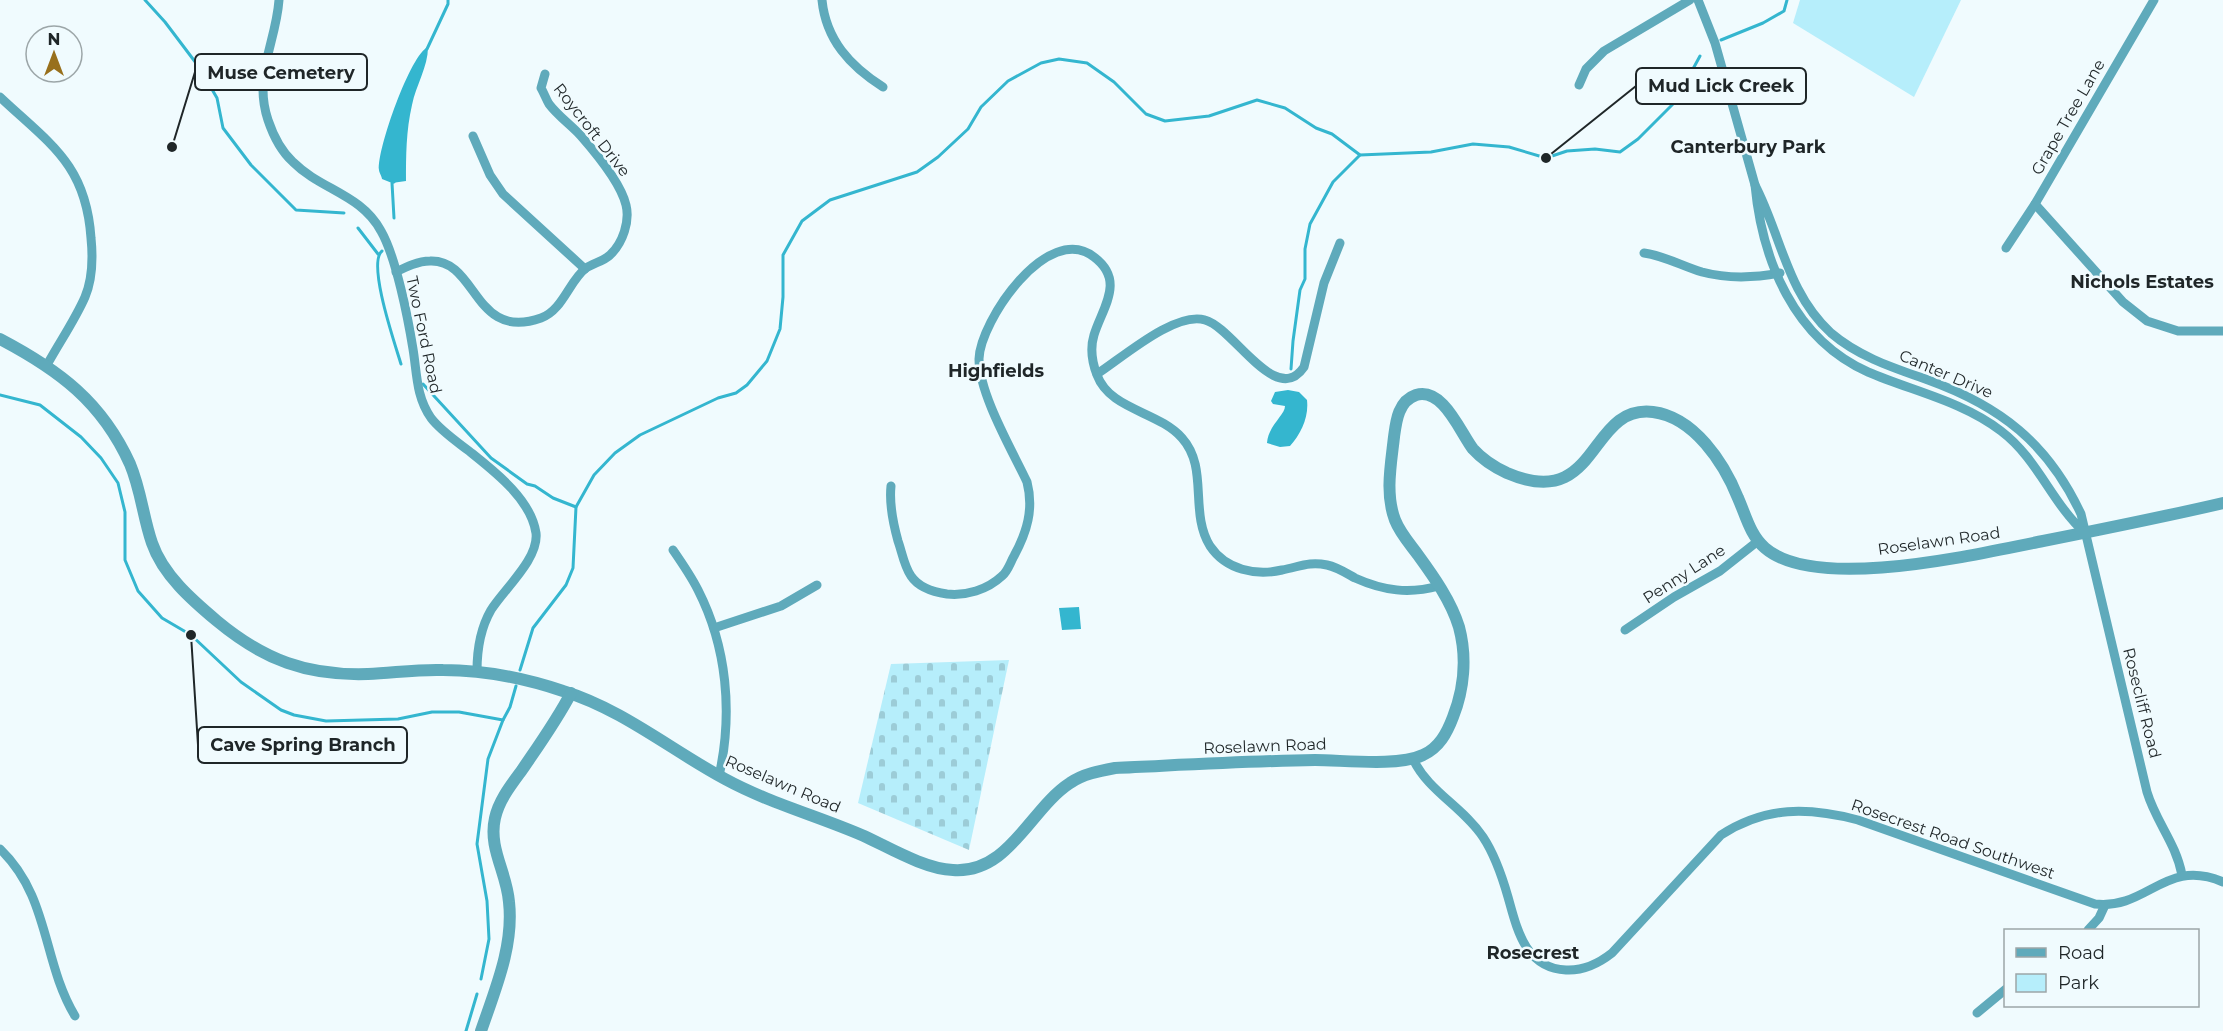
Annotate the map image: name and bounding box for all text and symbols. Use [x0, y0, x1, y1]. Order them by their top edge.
north arrow [24, 24, 84, 84]
text: N [48, 30, 60, 49]
callout: Muse Cemetery [195, 54, 367, 90]
street label: Grape Tree Lane [2027, 56, 2109, 178]
text: Muse Cemetery [207, 62, 355, 84]
callout: Mud Lick Creek [1636, 68, 1806, 104]
text: Mud Lick Creek [1648, 75, 1794, 97]
street label: Roycroft Drive [550, 80, 634, 180]
district label: Canterbury Park [1671, 136, 1826, 158]
district label: Nichols Estates [2070, 271, 2214, 293]
street label: Two Ford Road [402, 275, 446, 395]
street label: Canter Drive [1896, 346, 1996, 402]
district label: Highfields [948, 360, 1045, 382]
street label: Roselawn Road [1876, 523, 2002, 559]
street label: Penny Lane [1639, 540, 1729, 608]
street label: Rosecliff Road [2119, 646, 2165, 760]
callout: Cave Spring Branch [198, 727, 407, 763]
text: Cave Spring Branch [210, 734, 396, 756]
street label: Roselawn Road [1203, 734, 1327, 758]
street label: Roselawn Road [722, 751, 844, 817]
street label: Rosecrest Road Southwest [1849, 795, 2058, 883]
legend [2004, 929, 2199, 1007]
district label: Rosecrest [1487, 942, 1580, 964]
text: Road [2058, 942, 2105, 964]
text: Park [2058, 972, 2099, 994]

